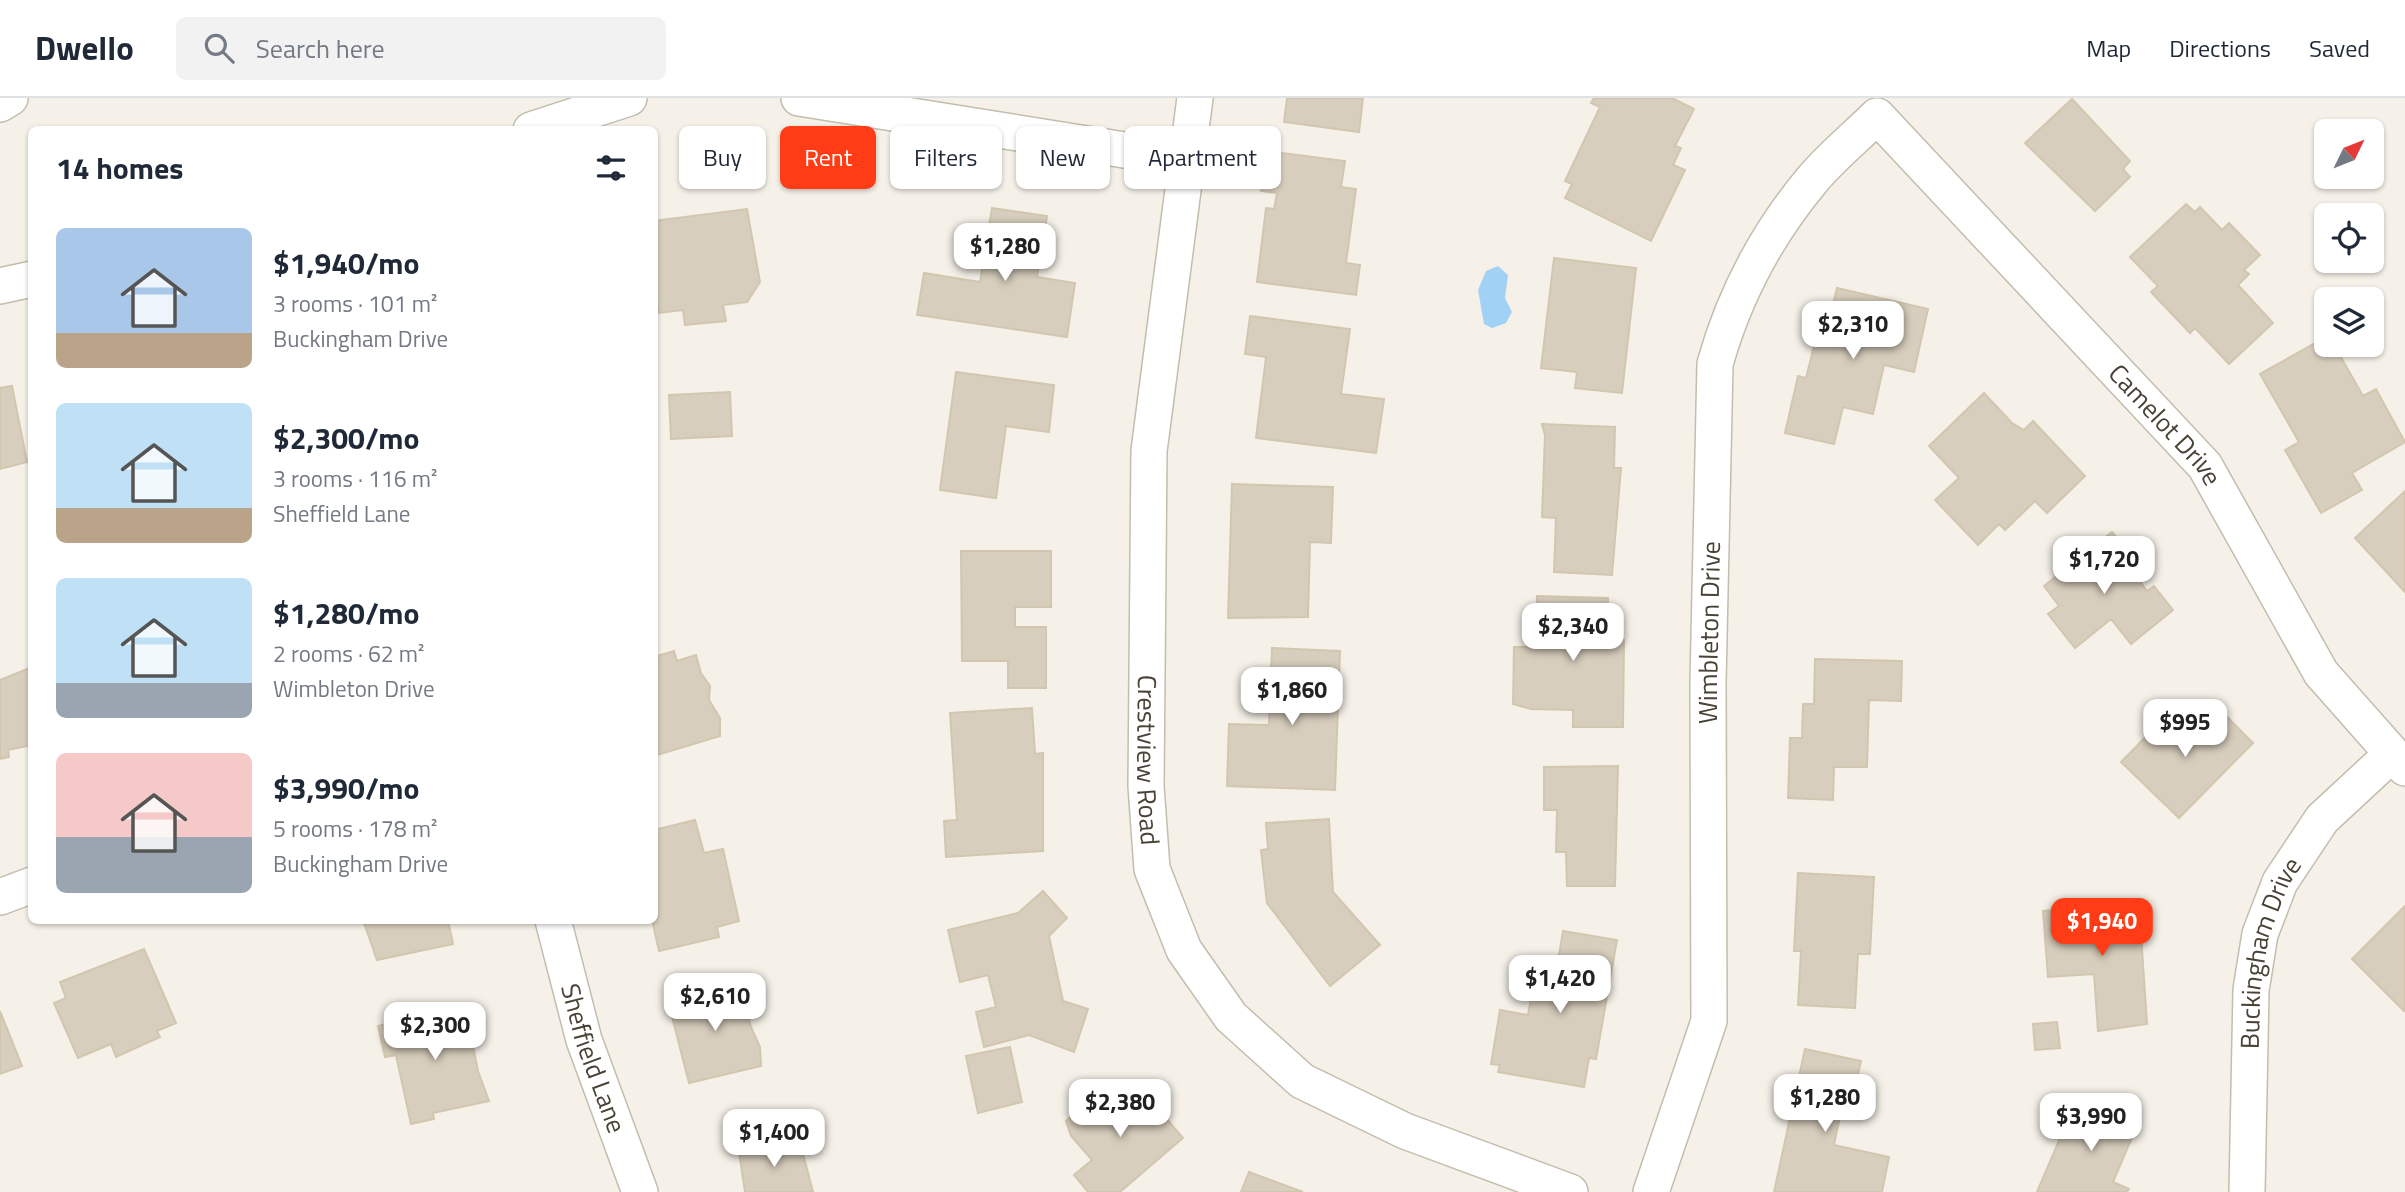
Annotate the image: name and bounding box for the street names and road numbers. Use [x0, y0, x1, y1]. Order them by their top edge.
street label: Camelot Drive [2100, 355, 2232, 492]
street label: Wimbleton Drive [1688, 541, 1730, 724]
street label: Crestview Road [1127, 675, 1170, 846]
street label: Buckingham Drive [2230, 849, 2311, 1049]
street label: Sheffield Lane [551, 979, 637, 1138]

